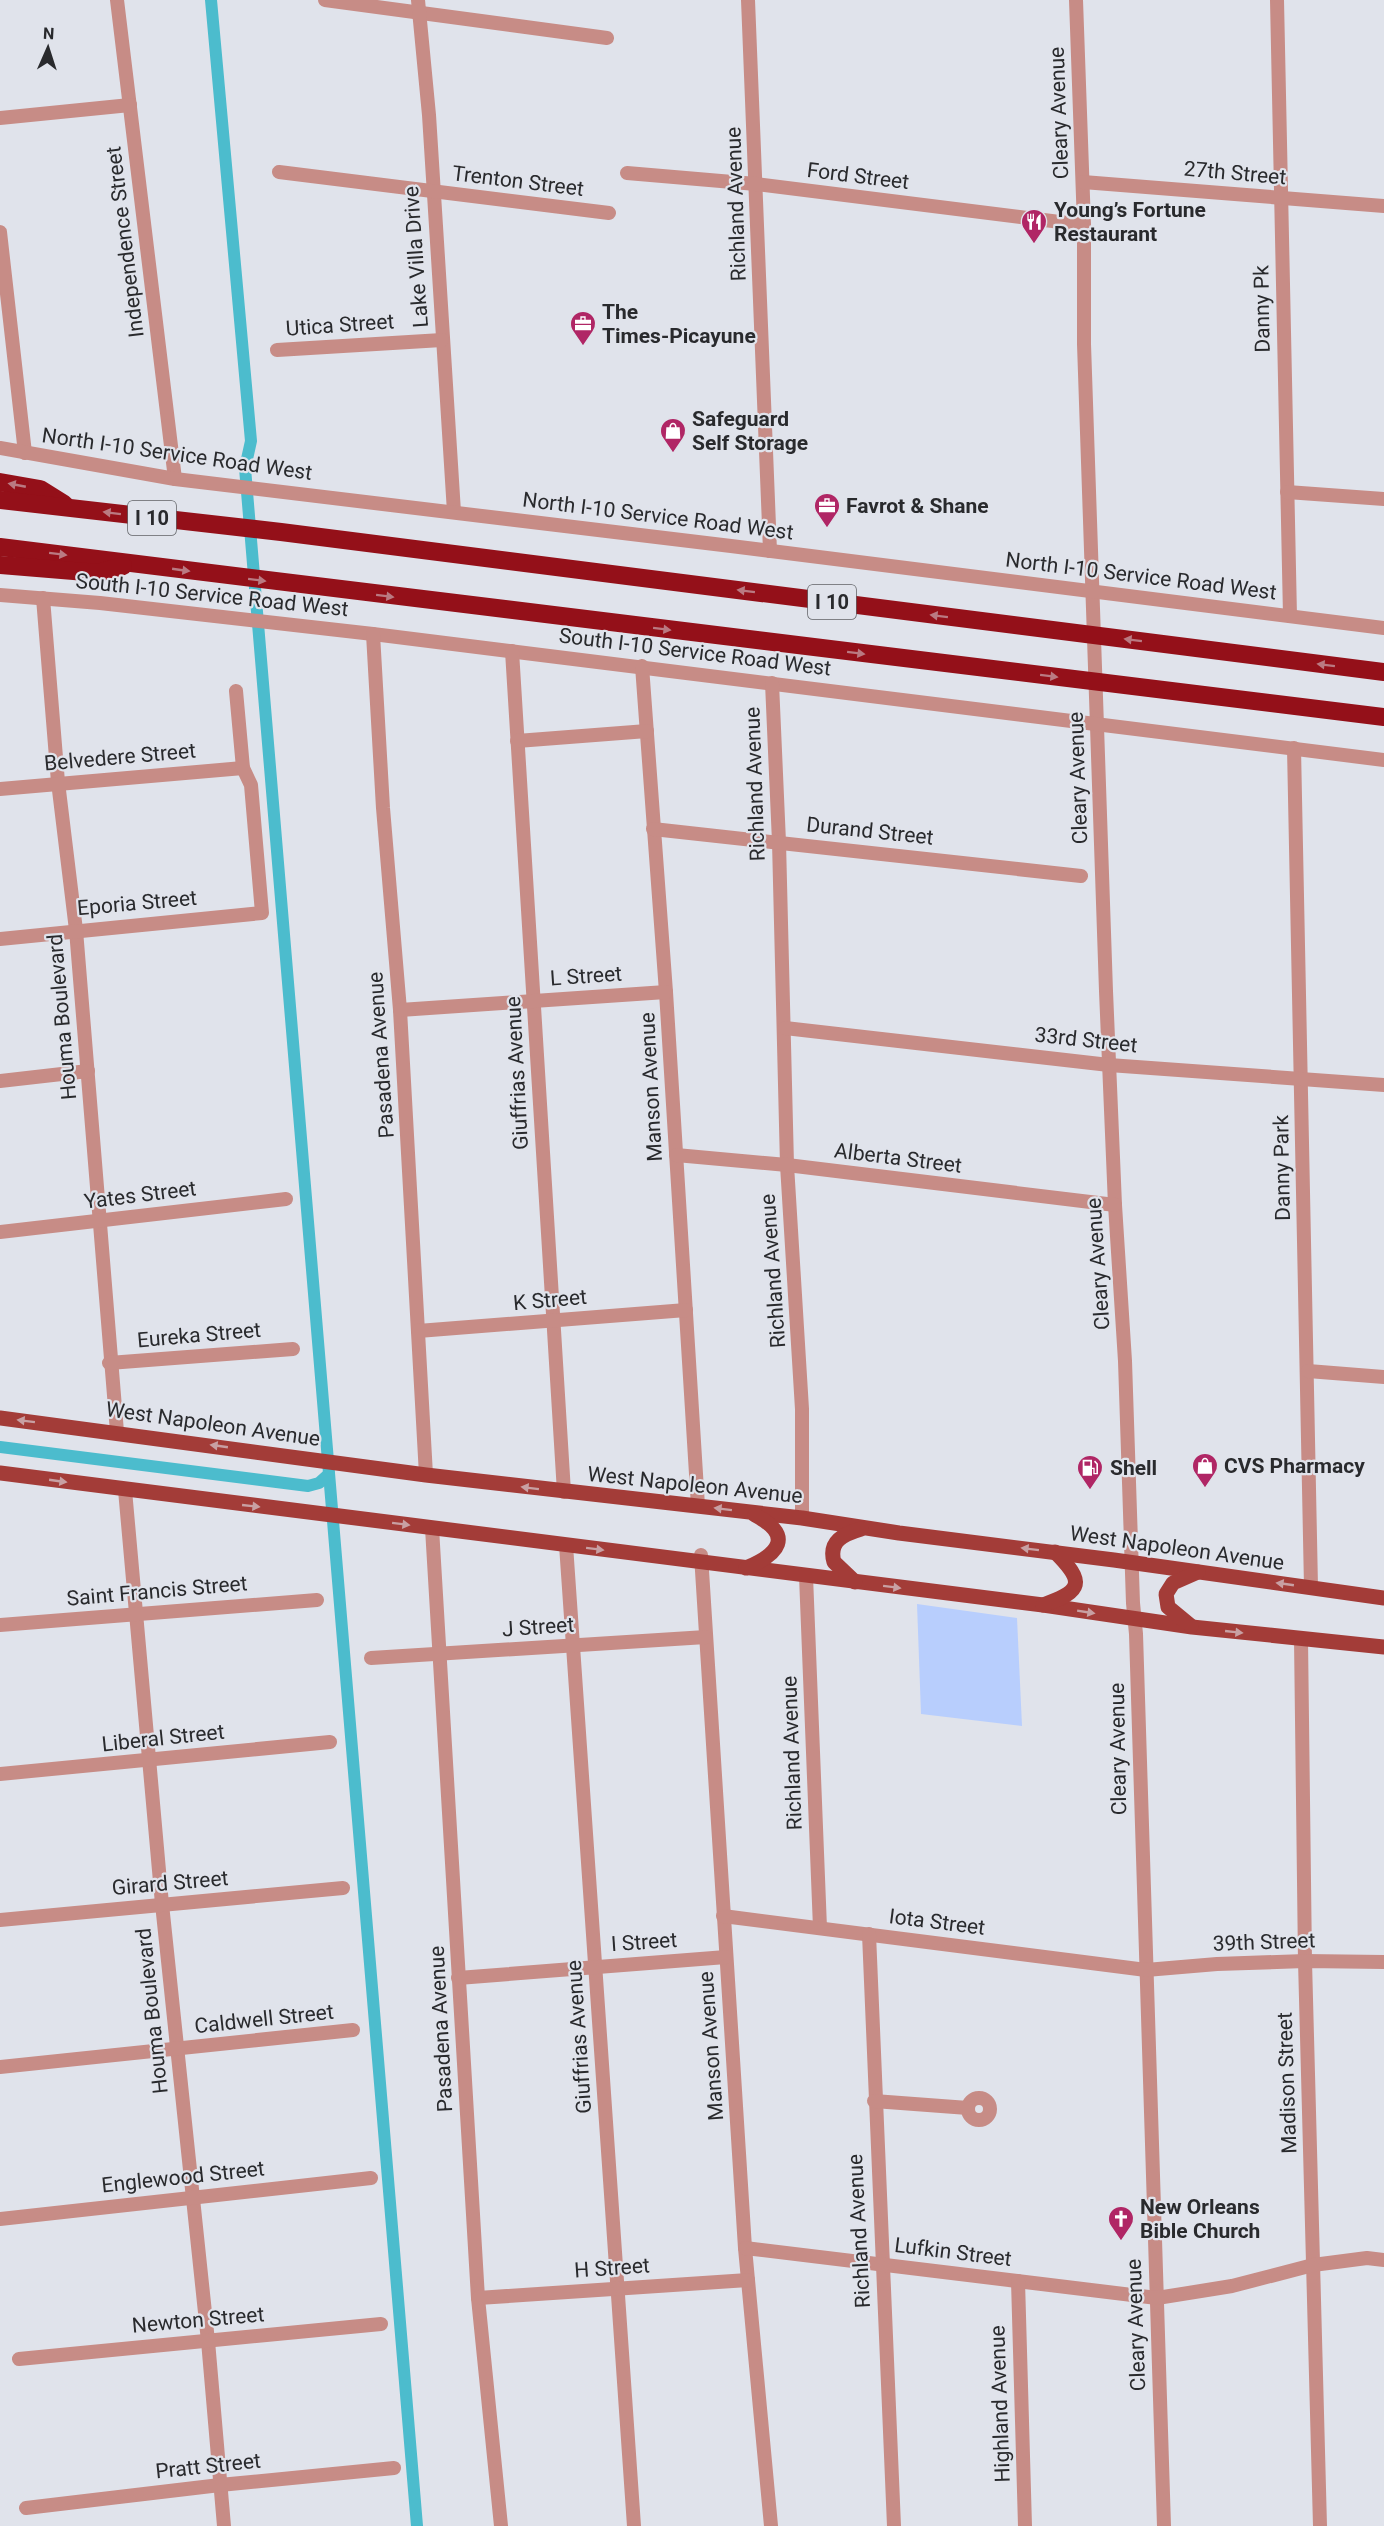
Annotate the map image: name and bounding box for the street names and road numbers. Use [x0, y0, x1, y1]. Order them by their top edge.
street label: Cleary Avenue [1045, 46, 1073, 180]
street label: Richland Avenue [721, 126, 751, 282]
street label: Independence Street [101, 145, 149, 339]
street label: 27th Street [1183, 157, 1287, 189]
street label: Ford Street [806, 158, 911, 194]
street label: Trenton Street [451, 161, 585, 201]
street label: Lake Villa Drive [399, 185, 433, 329]
street label: Danny Pk [1249, 265, 1275, 353]
street label: Utica Street [285, 309, 395, 341]
street label: North I-10 Service Road West [40, 423, 314, 485]
street label: North I-10 Service Road West [521, 487, 795, 545]
road number: I 10 [128, 501, 176, 535]
street label: North I-10 Service Road West [1004, 547, 1278, 605]
street label: South I-10 Service Road West [74, 569, 350, 621]
road number: I 10 [808, 585, 856, 619]
street label: South I-10 Service Road West [558, 623, 833, 681]
street label: Richland Avenue [740, 706, 770, 862]
street label: Cleary Avenue [1064, 711, 1092, 845]
street label: Belvedere Street [43, 738, 197, 776]
street label: Durand Street [805, 812, 935, 850]
street label: Eporia Street [76, 886, 198, 920]
street label: Houma Boulevard [43, 933, 81, 1101]
street label: L Street [549, 962, 623, 990]
street label: Pasadena Avenue [363, 971, 399, 1139]
street label: Giuffrias Avenue [501, 996, 533, 1150]
street label: Manson Avenue [635, 1012, 667, 1162]
street label: 33rd Street [1034, 1023, 1139, 1057]
street label: Danny Park [1269, 1115, 1295, 1221]
street label: Alberta Street [833, 1138, 963, 1178]
street label: Yates Street [83, 1176, 198, 1214]
street label: Richland Avenue [756, 1193, 790, 1349]
street label: Cleary Avenue [1081, 1197, 1115, 1331]
street label: K Street [512, 1285, 588, 1315]
street label: Eureka Street [136, 1318, 262, 1352]
street label: West Napoleon Avenue [104, 1397, 322, 1451]
street label: West Napoleon Avenue [586, 1462, 804, 1508]
street label: West Napoleon Avenue [1068, 1521, 1286, 1575]
street label: Saint Francis Street [66, 1571, 248, 1611]
street label: J Street [501, 1613, 575, 1641]
street label: Richland Avenue [777, 1675, 807, 1831]
street label: Cleary Avenue [1105, 1683, 1131, 1815]
street label: Liberal Street [100, 1720, 226, 1756]
street label: Girard Street [111, 1866, 229, 1900]
street label: Iota Street [888, 1904, 987, 1940]
street label: Houma Boulevard [131, 1927, 173, 2095]
street label: I Street [610, 1928, 678, 1956]
street label: 39th Street [1212, 1928, 1316, 1956]
street label: Pasadena Avenue [425, 1945, 457, 2113]
street label: Giuffrias Avenue [562, 1959, 596, 2115]
street label: Manson Avenue [694, 1971, 728, 2121]
street label: Caldwell Street [193, 2000, 335, 2038]
street label: Madison Street [1273, 2012, 1301, 2154]
street label: Richland Avenue [843, 2153, 875, 2309]
street label: Englewood Street [100, 2156, 266, 2197]
street label: Lufkin Street [893, 2233, 1013, 2271]
street label: H Street [573, 2253, 651, 2283]
street label: Cleary Avenue [1122, 2258, 1150, 2392]
street label: Newton Street [131, 2302, 265, 2338]
street label: Highland Avenue [985, 2325, 1015, 2483]
street label: Pratt Street [154, 2449, 262, 2483]

